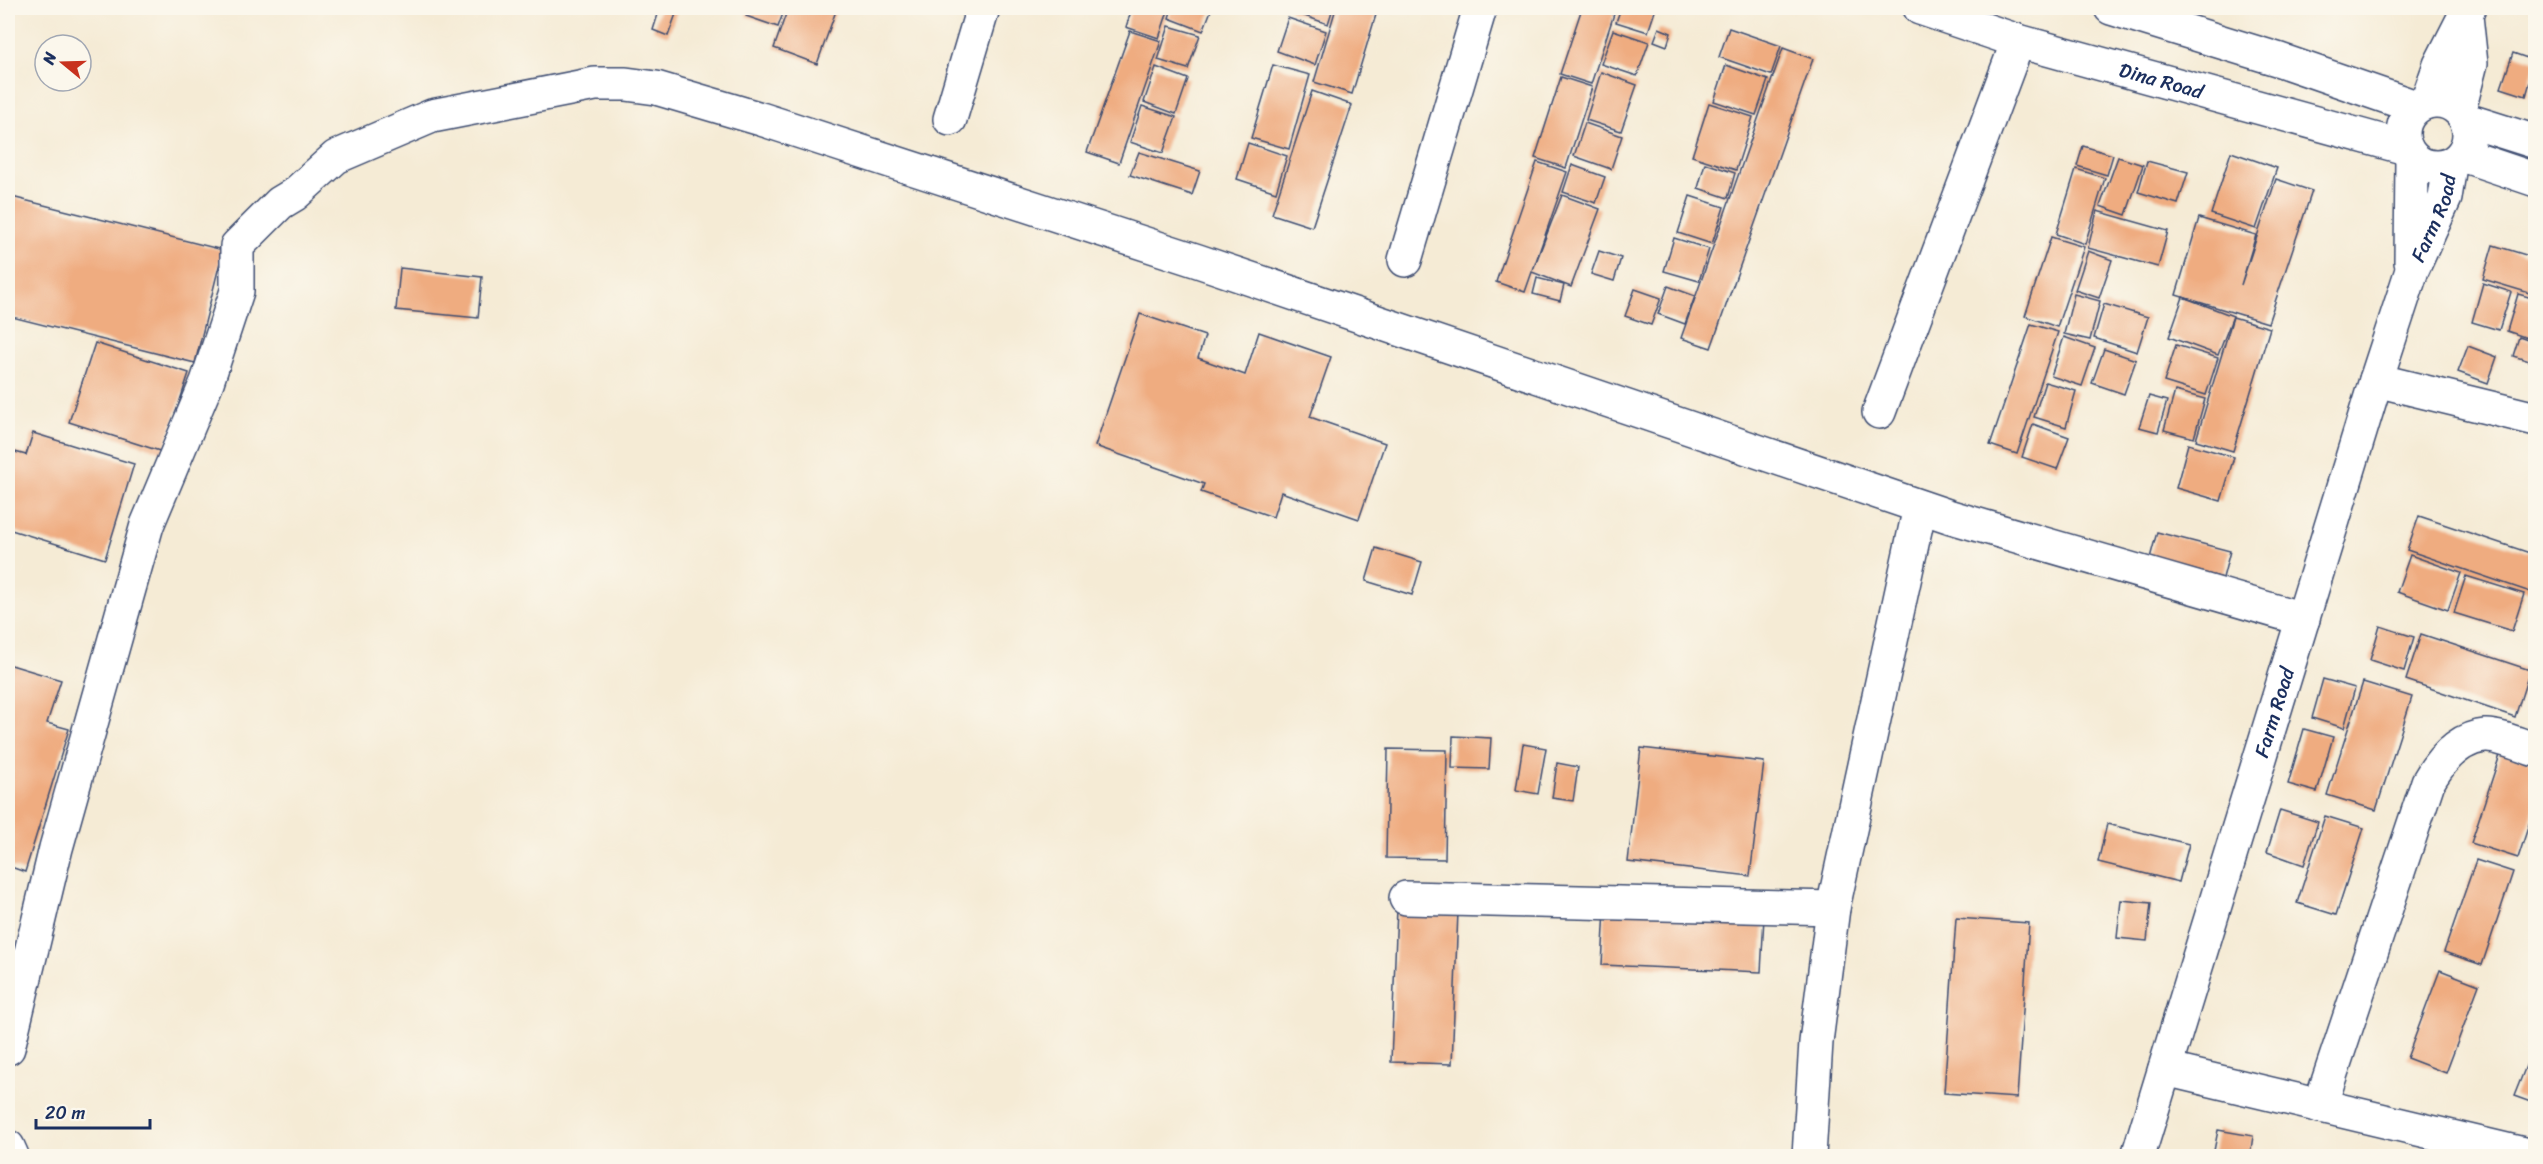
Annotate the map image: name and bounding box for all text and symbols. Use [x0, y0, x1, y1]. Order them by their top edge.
north arrow [33, 33, 93, 93]
text: N [33, 47, 65, 69]
street label: Dina Road [2115, 52, 2209, 109]
street label: Farm Road [2400, 171, 2466, 268]
street label: Farm Road [2244, 662, 2305, 762]
scale bar [36, 1092, 150, 1130]
text: 20 m [45, 1097, 85, 1129]

